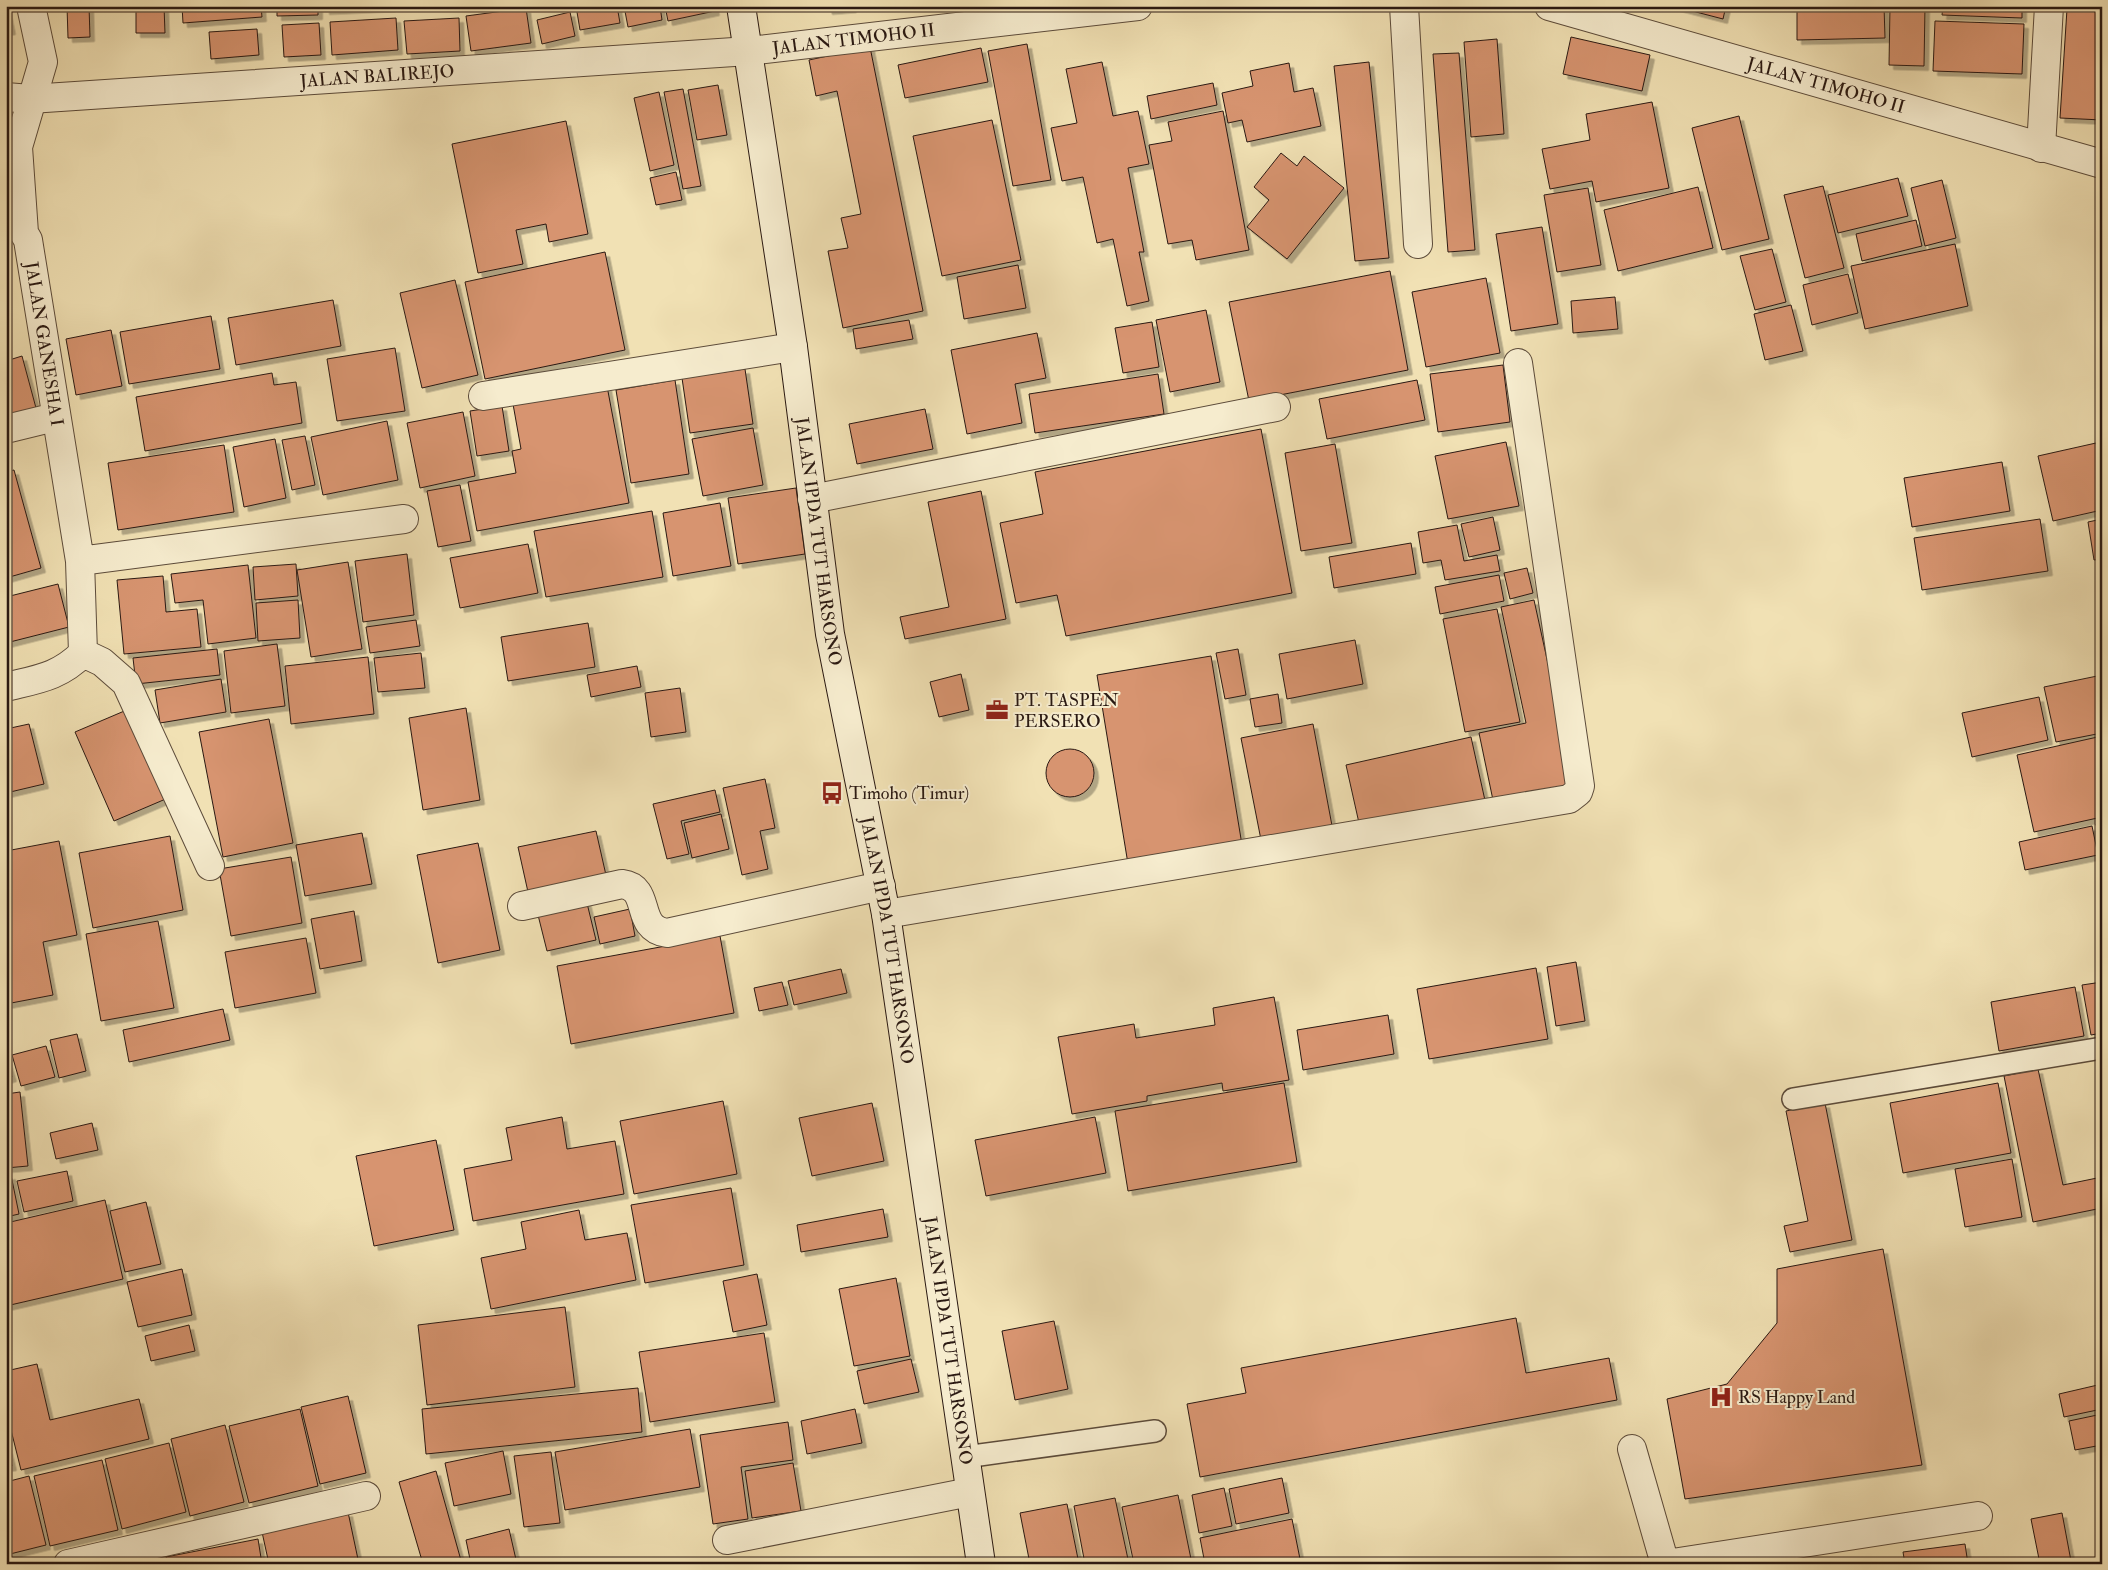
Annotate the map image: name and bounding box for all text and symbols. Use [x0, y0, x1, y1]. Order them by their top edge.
street label: JALAN TIMOHO II [770, 18, 936, 60]
street label: JALAN TIMOHO II [1743, 51, 1908, 119]
street label: JALAN BALIREJO [298, 59, 455, 93]
street label: JALAN GANESHA I [19, 259, 68, 428]
street label: JALAN IPDA TUT HARSONO [791, 415, 848, 668]
place label: PT. TASPEN PERSERO [1014, 689, 1119, 733]
office icon: PT. TASPEN PERSERO [984, 697, 1010, 723]
bus stop icon: Timoho (Timur) [819, 780, 845, 806]
place label: Timoho (Timur) [849, 782, 969, 805]
street label: JALAN IPDA TUT HARSONO [855, 814, 919, 1065]
street label: JALAN IPDA TUT HARSONO [919, 1214, 978, 1466]
hospital icon: RS Happy Land [1708, 1384, 1734, 1410]
place label: RS Happy Land [1738, 1386, 1855, 1409]

